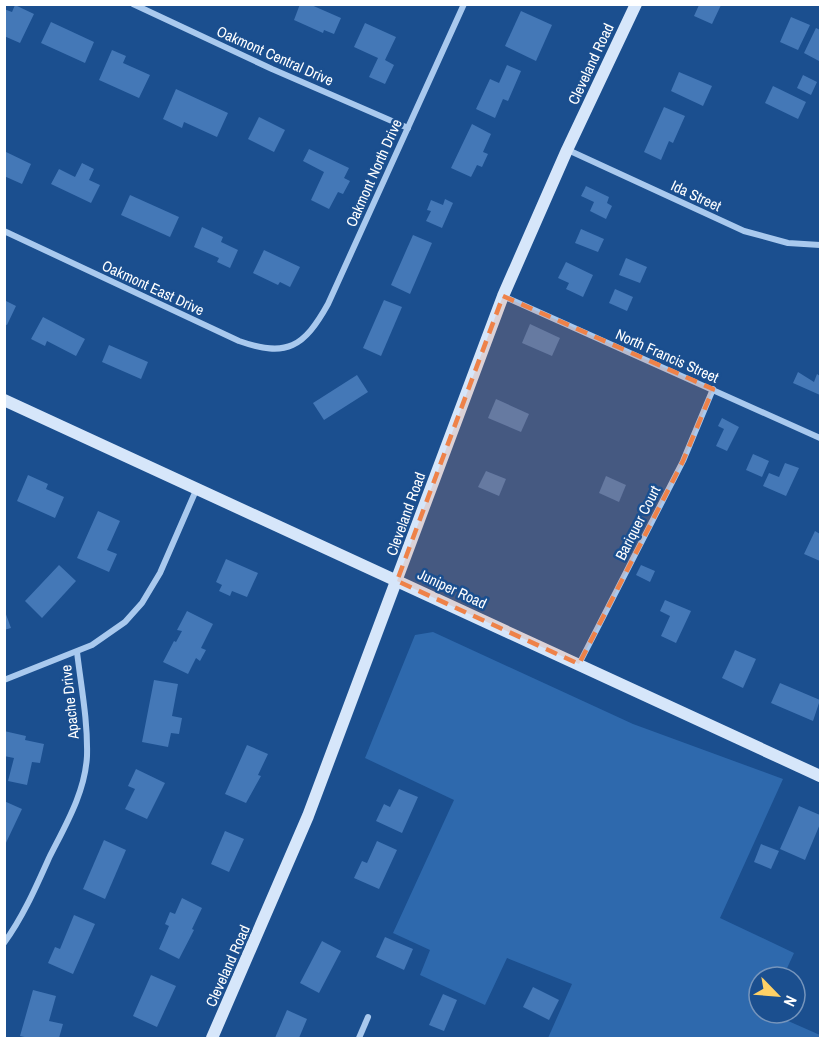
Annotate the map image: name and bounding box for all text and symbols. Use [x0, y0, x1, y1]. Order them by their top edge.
street label: Oakmont Central Drive [213, 20, 337, 91]
street label: Cleveland Road [563, 20, 619, 108]
street label: Oakmont North Drive [340, 115, 407, 230]
street label: Ida Street [668, 175, 725, 217]
street label: Oakmont East Drive [99, 255, 208, 321]
street label: North Francis Street [612, 323, 723, 388]
street label: Cleveland Road [381, 469, 430, 559]
street label: Bariquer Court [610, 482, 665, 563]
street label: Juniper Road [414, 563, 490, 614]
street label: Apache Drive [55, 664, 84, 741]
street label: Cleveland Road [200, 922, 255, 1010]
north arrow [747, 965, 807, 1025]
text: N [779, 992, 803, 1010]

